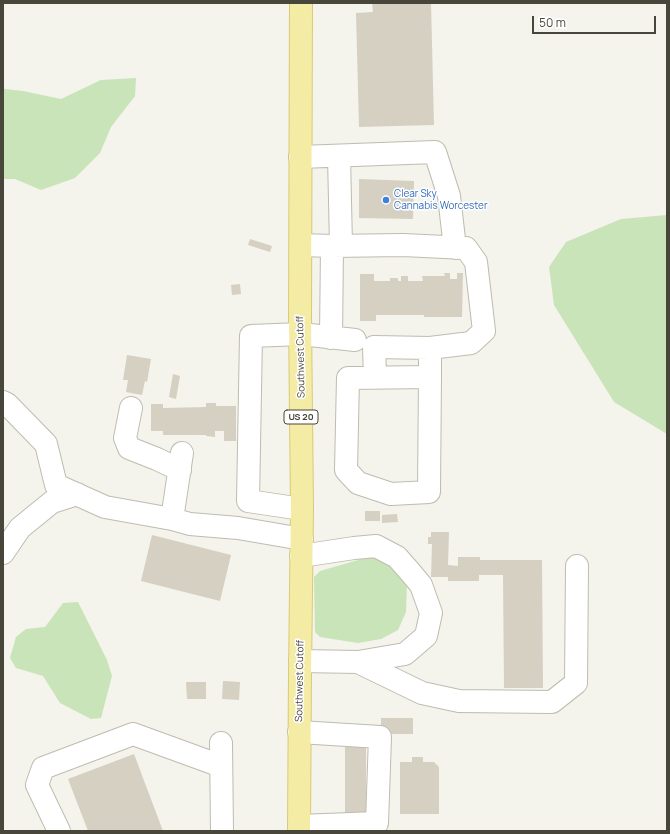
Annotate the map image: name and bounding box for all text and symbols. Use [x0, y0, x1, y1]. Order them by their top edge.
scale bar [534, 8, 658, 34]
text: 50 m [539, 14, 566, 31]
place label: Clear Sky Cannabis Worcester [394, 188, 488, 212]
marker: Clear Sky Cannabis Worcester [381, 195, 391, 205]
street label: Southwest Cutoff [294, 316, 308, 398]
road number: US 20 [284, 410, 318, 424]
street label: Southwest Cutoff [293, 640, 307, 722]

